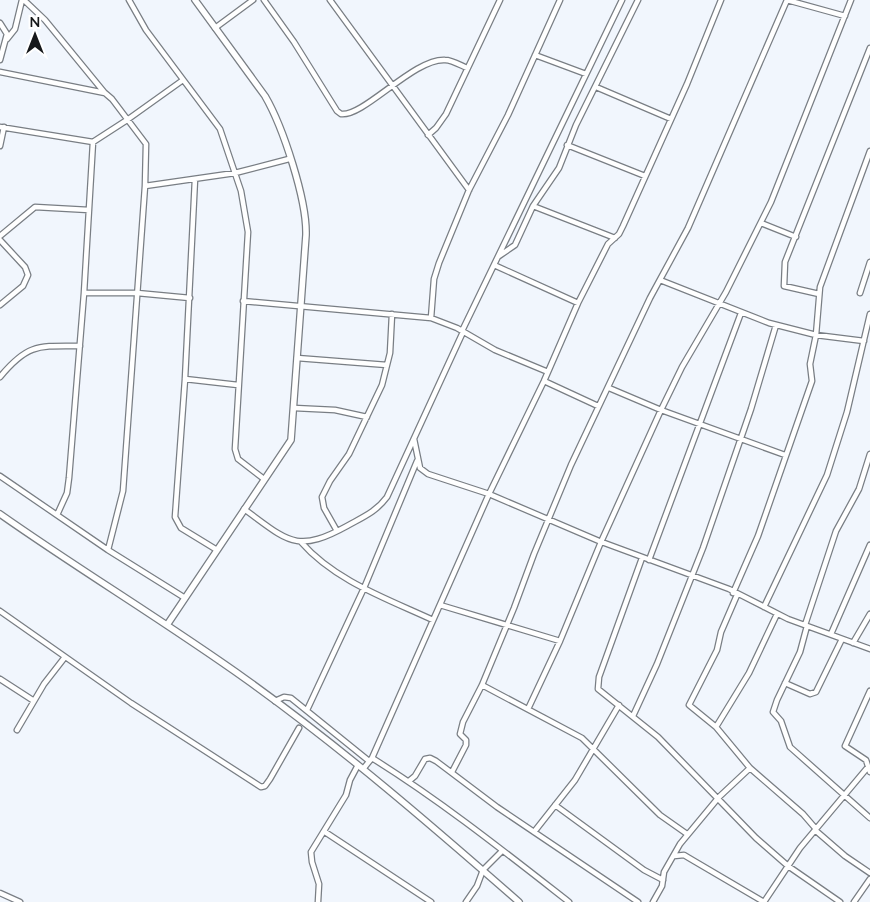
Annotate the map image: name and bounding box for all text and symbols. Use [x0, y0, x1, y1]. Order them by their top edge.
north arrow [10, 10, 60, 60]
text: N [30, 13, 40, 30]

